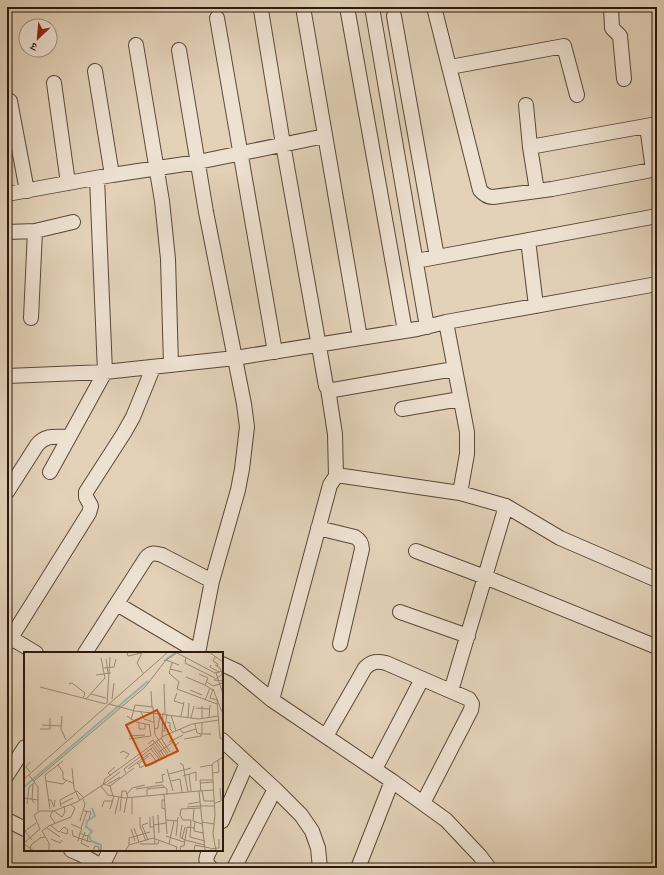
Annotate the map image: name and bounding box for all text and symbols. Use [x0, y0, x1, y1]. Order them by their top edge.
north arrow [18, 18, 58, 58]
text: उ [27, 38, 41, 54]
inset map [24, 652, 223, 851]

